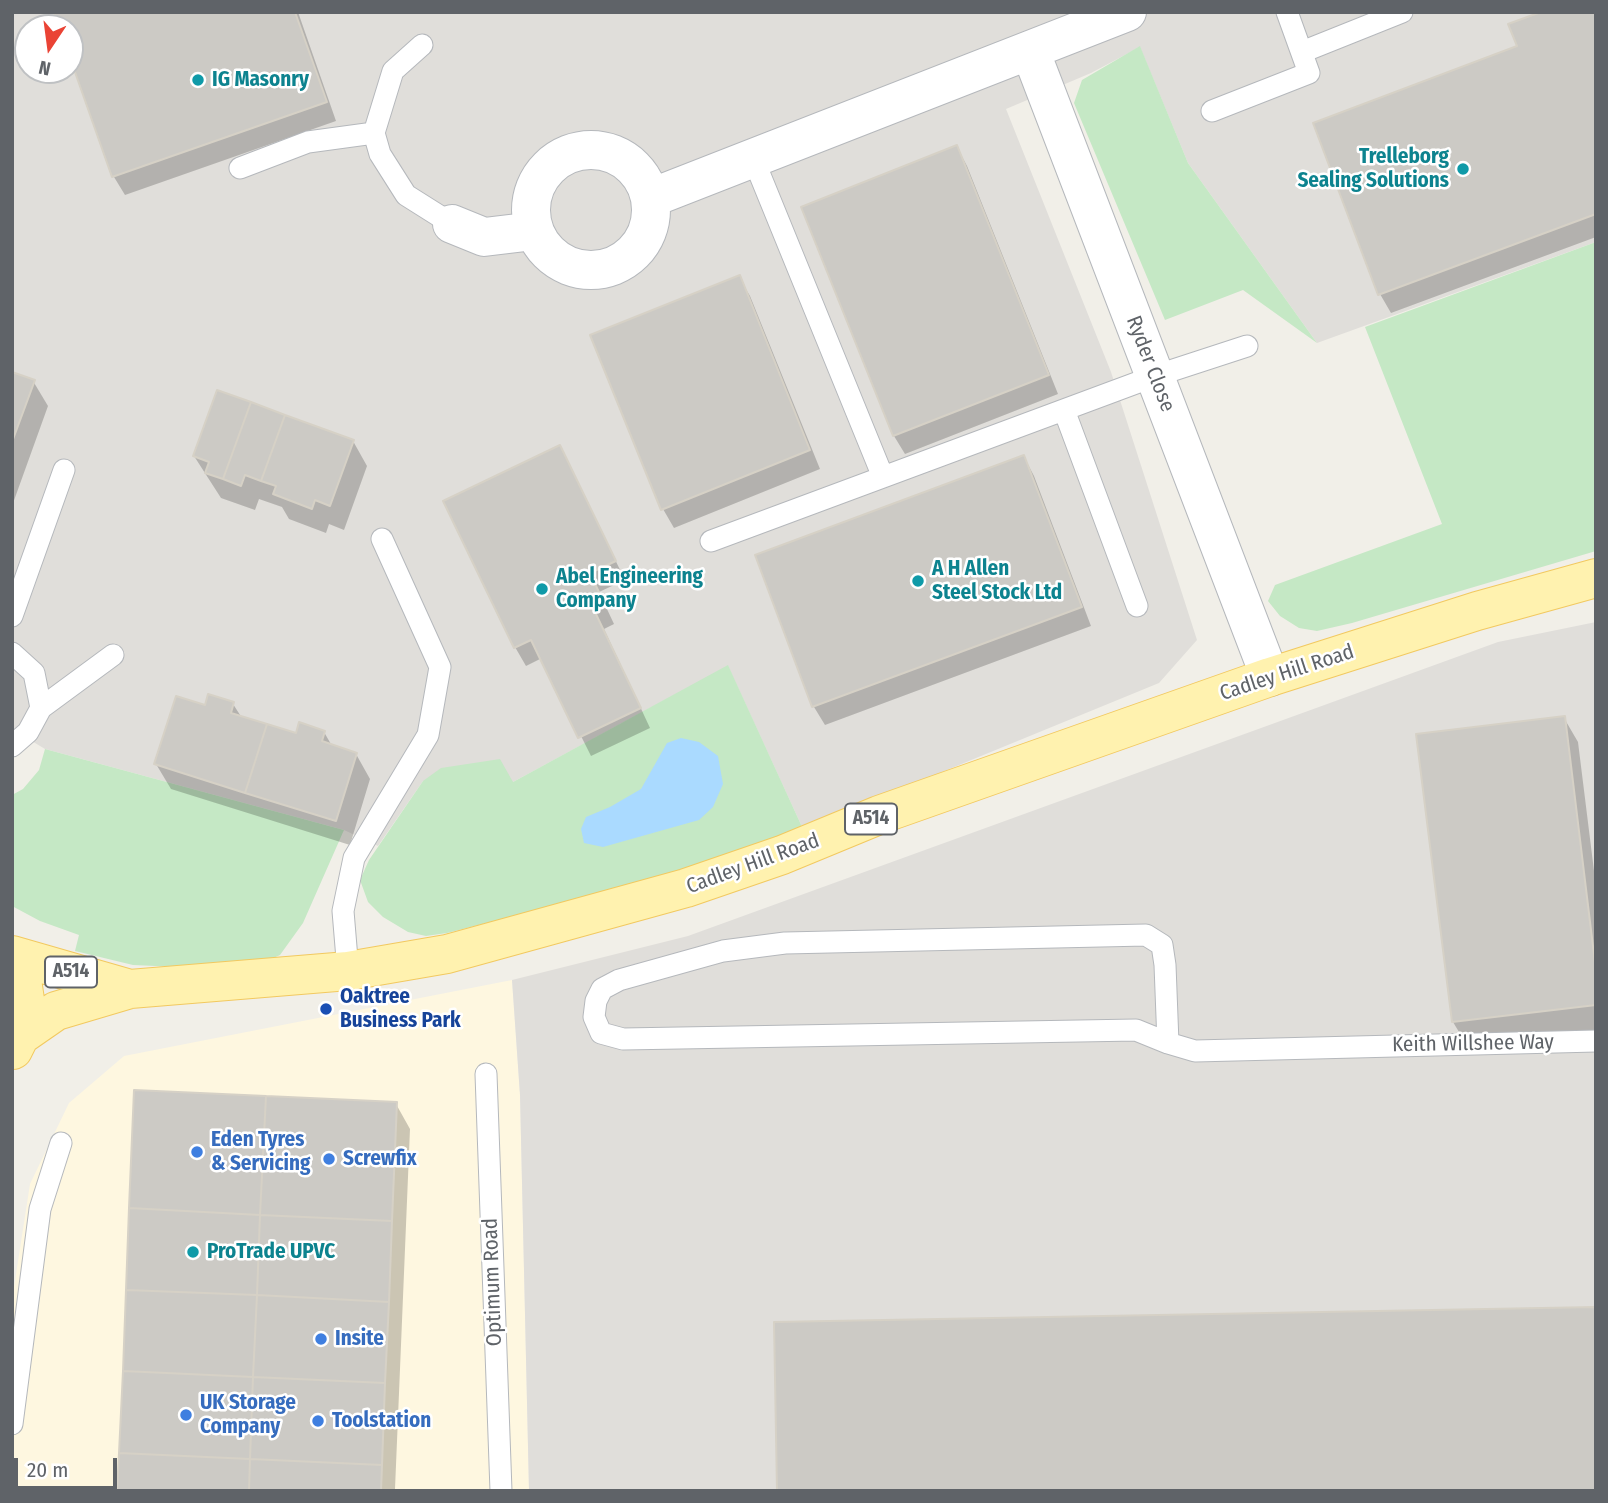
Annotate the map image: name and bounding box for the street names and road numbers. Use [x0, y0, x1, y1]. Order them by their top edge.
street label: Ryder Close [1120, 312, 1180, 416]
street label: Cadley Hill Road [1217, 639, 1357, 707]
road number: A514 [845, 804, 897, 834]
street label: Cadley Hill Road [683, 828, 823, 900]
road number: A514 [45, 956, 97, 988]
street label: Keith Willshee Way [1392, 1030, 1554, 1058]
street label: Optimum Road [478, 1217, 508, 1347]

